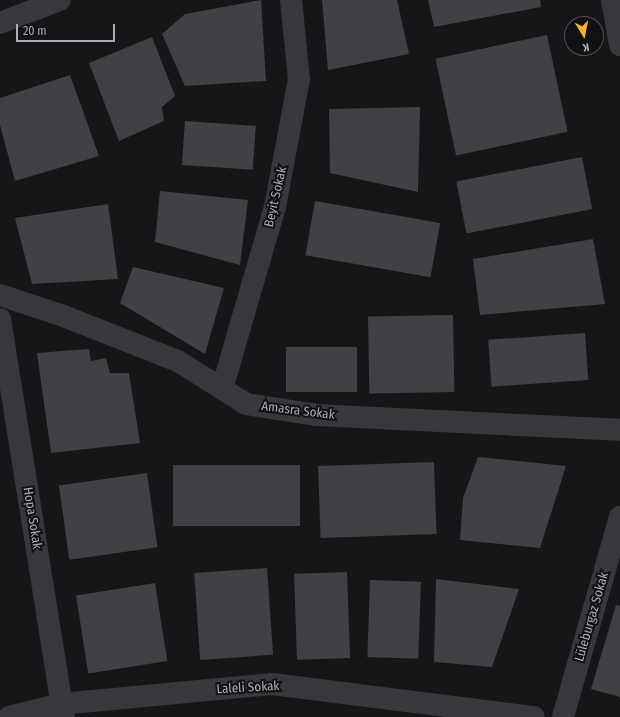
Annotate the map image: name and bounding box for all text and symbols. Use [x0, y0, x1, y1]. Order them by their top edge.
scale bar [18, 16, 117, 42]
north arrow [564, 16, 604, 56]
text: 20 m [23, 24, 47, 38]
text: K [582, 40, 590, 54]
street label: Beyit Sokak [261, 165, 291, 229]
street label: Amasra Sokak [260, 399, 336, 423]
street label: Hopa Sokak [19, 486, 45, 550]
street label: Lüleburgaz Sokak [572, 571, 612, 663]
street label: Laleli Sokak [216, 679, 280, 697]

